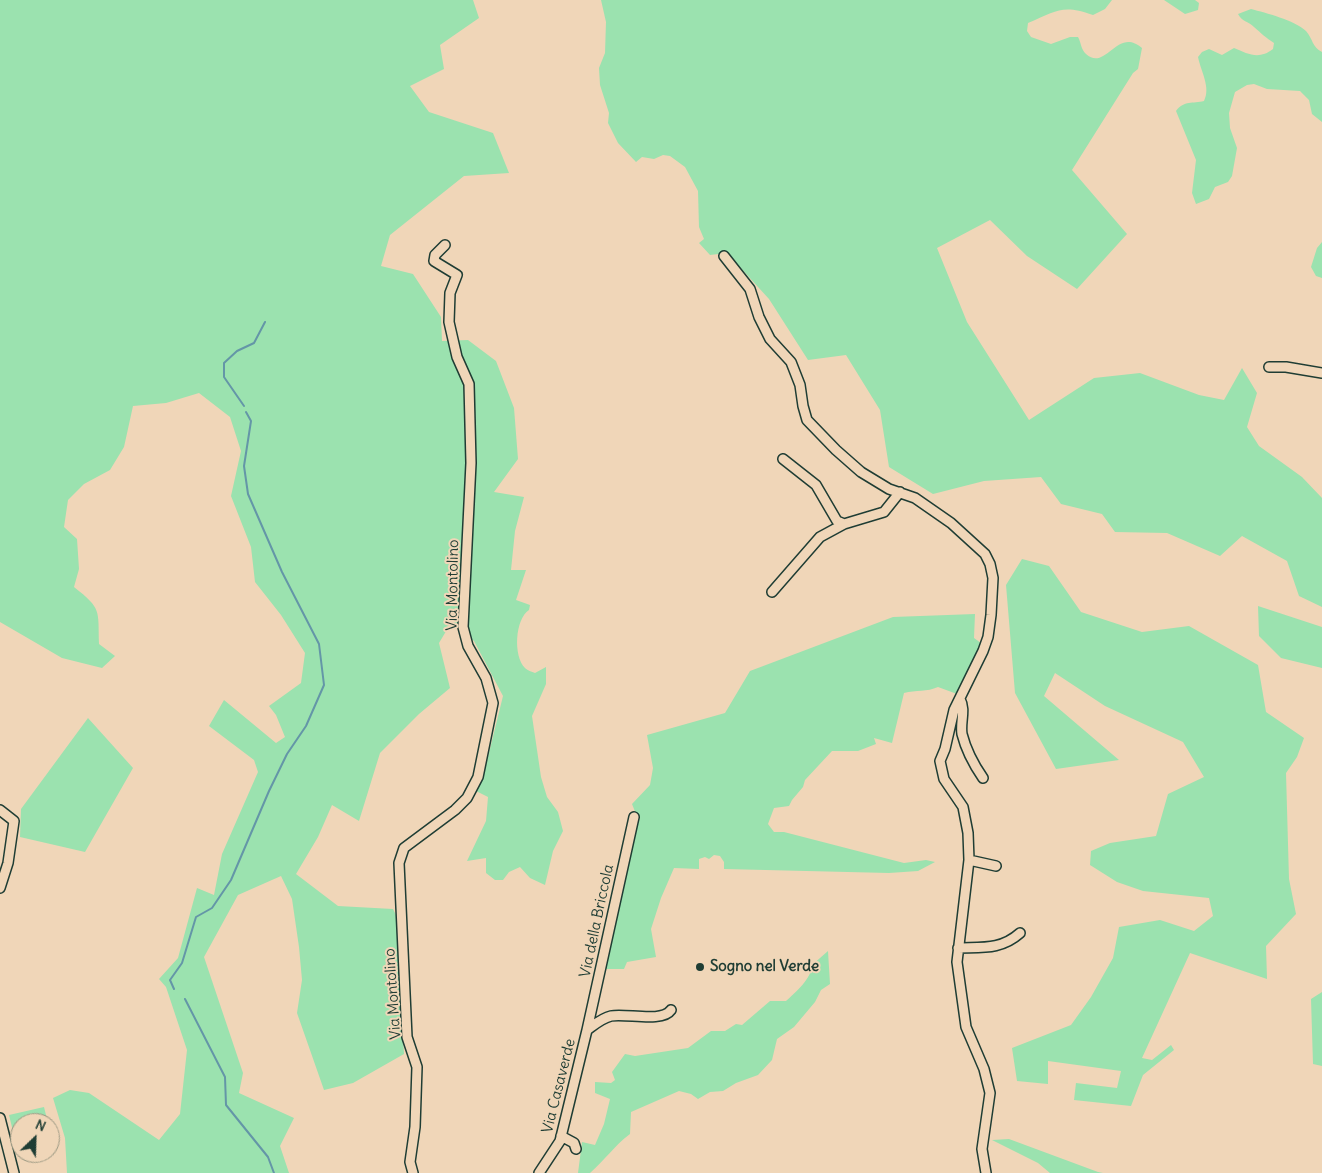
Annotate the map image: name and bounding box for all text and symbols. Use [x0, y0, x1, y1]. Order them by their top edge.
street label: Via Montolino [443, 539, 463, 631]
street label: Via della Briccola [576, 863, 618, 979]
street label: Via Montolino [381, 948, 405, 1040]
place label: Sogno nel Verde [710, 958, 819, 976]
marker: Sogno nel Verde [694, 961, 706, 973]
street label: Via Casaverde [539, 1037, 579, 1135]
north arrow [10, 1113, 60, 1163]
text: N [33, 1115, 49, 1135]

